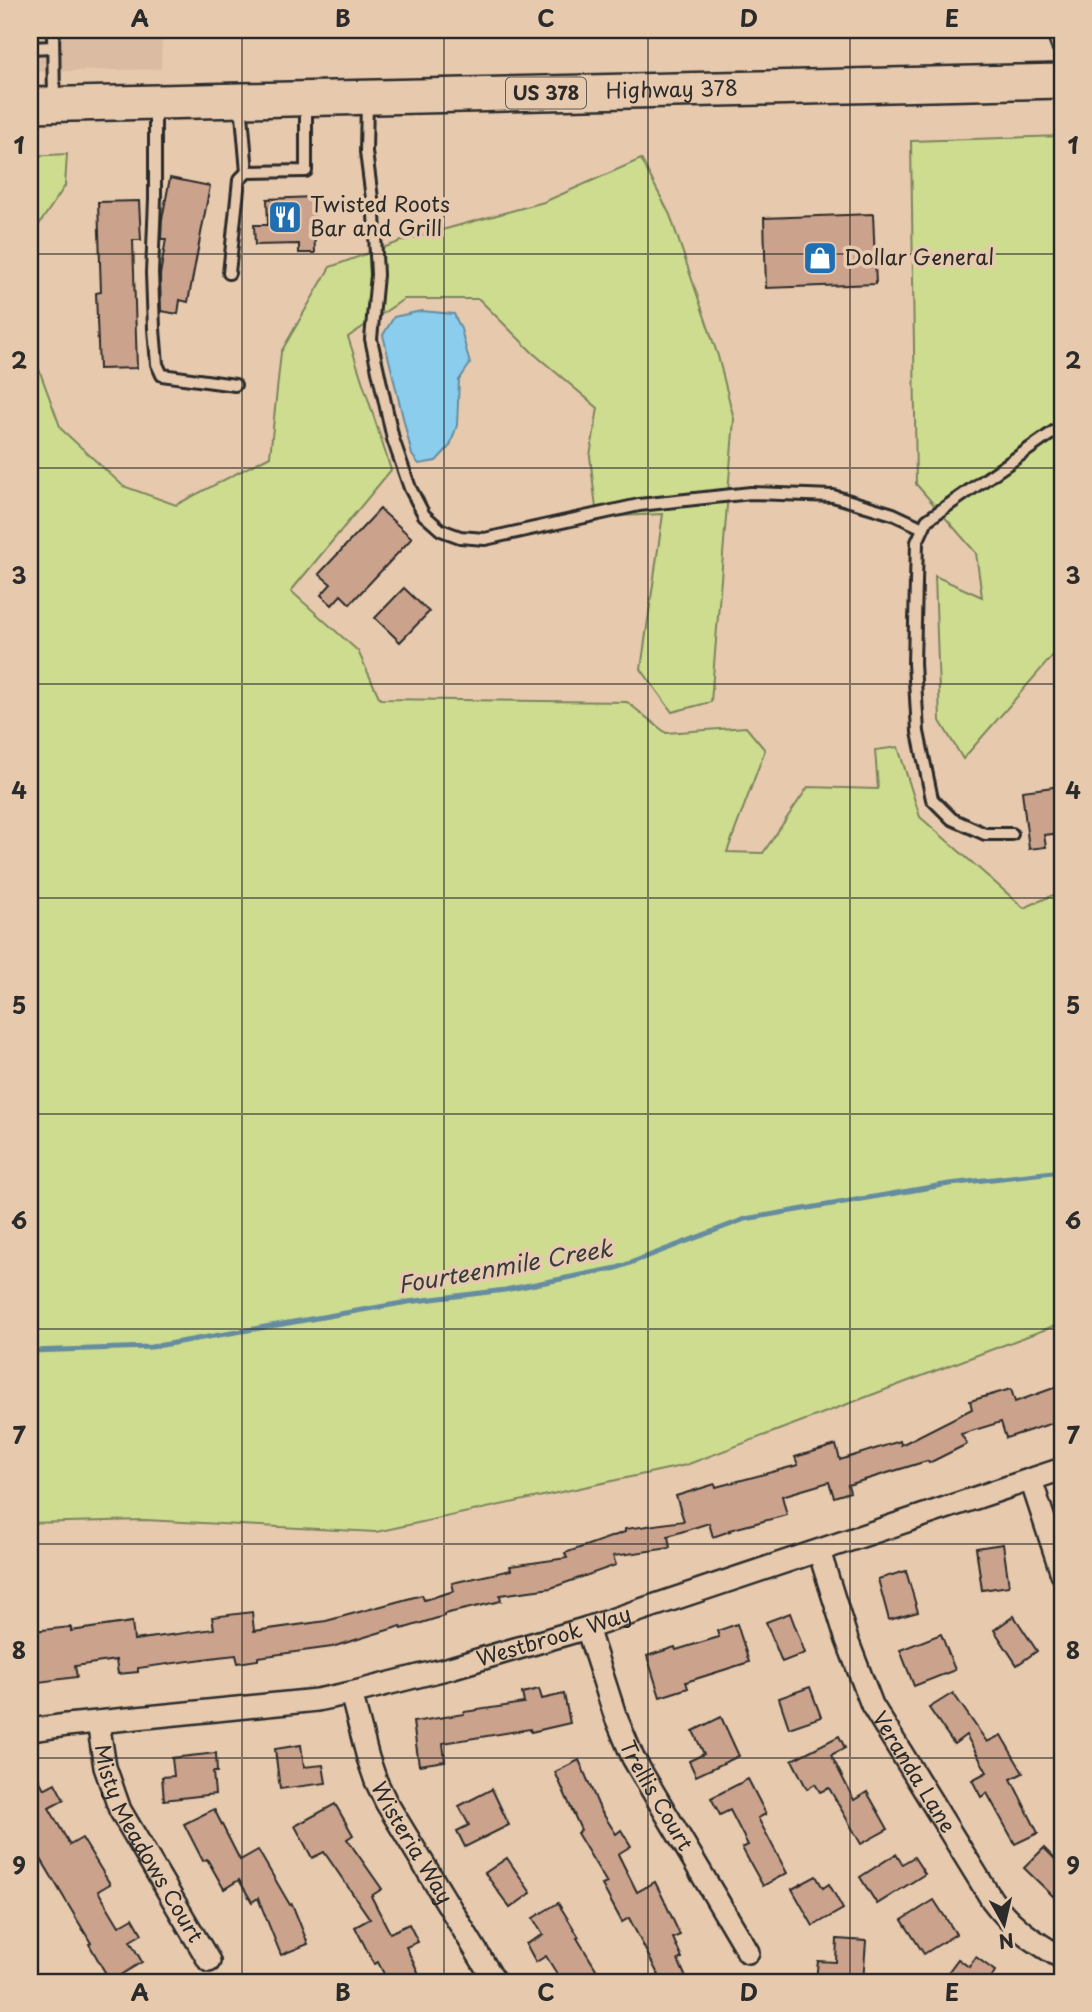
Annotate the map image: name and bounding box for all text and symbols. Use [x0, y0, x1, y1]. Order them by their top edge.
text: A [131, 0, 149, 35]
text: B [335, 0, 351, 35]
text: C [537, 0, 555, 35]
text: D [740, 0, 758, 35]
text: E [945, 0, 959, 35]
street label: Highway 378 [605, 71, 738, 106]
road number: US 378 [506, 78, 586, 108]
text: 1 [14, 127, 25, 162]
text: 1 [1068, 127, 1079, 162]
place label: Twisted Roots Bar and Grill [310, 187, 450, 243]
restaurant icon: Twisted Roots Bar and Grill [266, 198, 304, 236]
shop icon: Dollar General [801, 239, 839, 277]
place label: Dollar General [844, 240, 994, 272]
text: 2 [11, 342, 27, 377]
text: 2 [1065, 342, 1081, 377]
text: 3 [11, 557, 27, 592]
text: 3 [1065, 557, 1081, 592]
text: 4 [11, 772, 27, 807]
text: 4 [1065, 772, 1081, 807]
text: 5 [12, 987, 26, 1022]
text: 5 [1066, 987, 1080, 1022]
text: 6 [11, 1202, 27, 1237]
text: 6 [1065, 1202, 1081, 1237]
water label: Fourteenmile Creek [395, 1229, 616, 1302]
text: 7 [12, 1417, 26, 1452]
text: 7 [1066, 1417, 1080, 1452]
street label: Westbrook Way [472, 1596, 635, 1673]
text: 8 [12, 1632, 26, 1667]
text: 8 [1066, 1632, 1080, 1667]
street label: Veranda Lane [865, 1704, 965, 1838]
street label: Trellis Court [613, 1734, 703, 1856]
street label: Misty Meadows Court [88, 1742, 213, 1948]
street label: Wisteria Way [364, 1776, 462, 1909]
text: 9 [12, 1847, 26, 1882]
text: 9 [1066, 1847, 1080, 1882]
north arrow [970, 1890, 1040, 1960]
text: N [997, 1927, 1016, 1957]
text: A [131, 1974, 149, 2009]
text: B [335, 1974, 351, 2009]
text: C [537, 1974, 555, 2009]
text: D [740, 1974, 758, 2009]
text: E [945, 1974, 959, 2009]

